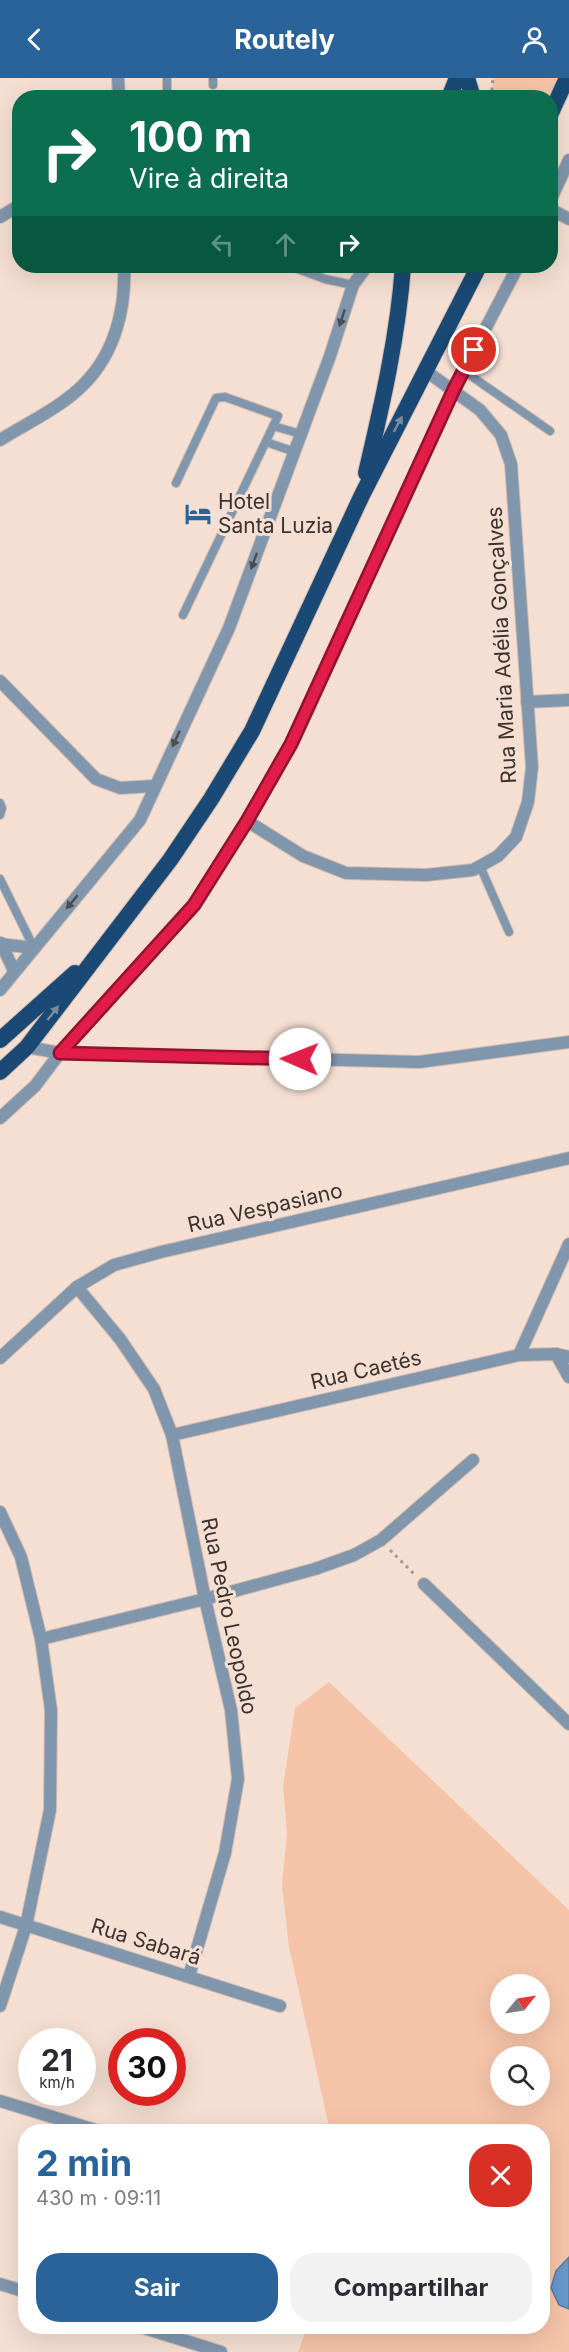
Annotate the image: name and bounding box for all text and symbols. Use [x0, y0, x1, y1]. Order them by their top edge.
icon: back [18, 23, 51, 56]
text: Routely [234, 23, 335, 56]
icon: person [518, 23, 551, 56]
text: 100 m [129, 111, 252, 162]
icon: right [30, 114, 108, 192]
text: Vire à direita [129, 162, 289, 195]
icon: left [206, 228, 239, 261]
icon: ahead [269, 228, 302, 261]
icon: right [332, 228, 365, 261]
one-way arrow [337, 309, 347, 327]
pin [448, 324, 499, 375]
icon: arrive [457, 333, 490, 366]
one-way arrow [394, 416, 403, 433]
place label: Hotel Santa Luzia [218, 489, 333, 538]
hotel icon: Hotel Santa Luzia [183, 499, 213, 529]
street label: Rua Maria Adélia Gonçalves [482, 506, 521, 784]
one-way arrow [249, 552, 259, 570]
one-way arrow [172, 731, 181, 748]
one-way arrow [66, 894, 79, 909]
one-way arrow [47, 1006, 59, 1021]
position arrow [268, 1027, 332, 1091]
street label: Rua Vespasiano [185, 1178, 345, 1237]
street label: Rua Caetés [308, 1345, 424, 1394]
street label: Rua Pedro Leopoldo [196, 1515, 263, 1717]
street label: Rua Sabará [88, 1913, 204, 1970]
north arrow [490, 1974, 550, 2034]
map controls [490, 1974, 550, 2106]
speed limit sign: 30 [108, 2028, 186, 2106]
text: 21 [41, 2042, 73, 2078]
button: search [490, 2046, 550, 2106]
text: km/h [39, 2073, 75, 2092]
text: 2 min [36, 2141, 132, 2185]
button: close [469, 2144, 532, 2207]
text: 430 m · 09:11 [36, 2186, 161, 2210]
button: Sair [36, 2253, 278, 2322]
button: Compartilhar [290, 2253, 532, 2322]

